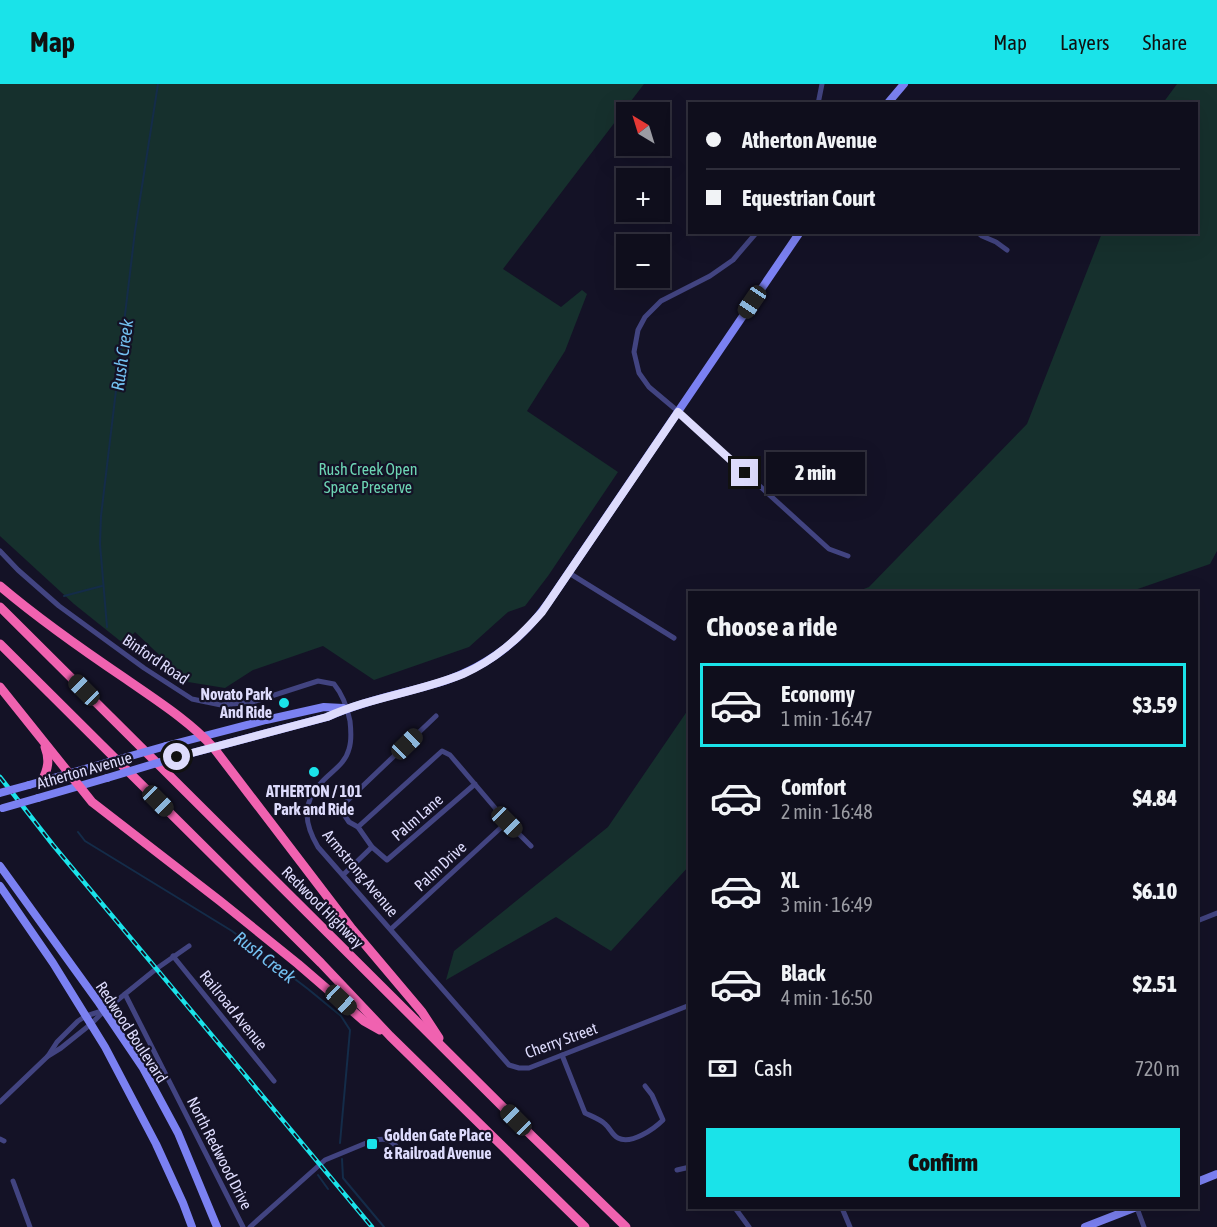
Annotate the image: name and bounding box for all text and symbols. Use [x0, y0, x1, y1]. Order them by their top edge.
text: Map [30, 26, 75, 58]
text: Map [993, 30, 1027, 54]
text: Layers [1060, 30, 1110, 54]
text: Share [1143, 30, 1187, 54]
north arrow [616, 102, 670, 156]
map controls [616, 102, 670, 288]
text: Atherton Avenue [742, 127, 877, 153]
button: + [616, 168, 670, 222]
text: Equestrian Court [742, 185, 875, 211]
button: − [616, 234, 670, 288]
car [734, 282, 770, 322]
water label: Rush Creek [107, 317, 138, 392]
callout: 2 min [766, 452, 865, 494]
route end [731, 459, 758, 486]
park label: Rush Creek Open Space Preserve [319, 460, 417, 497]
text: 2 min [795, 461, 836, 484]
text: Choose a ride [706, 611, 838, 642]
street label: Binford Road [119, 630, 193, 688]
car [65, 671, 103, 709]
icon: car [709, 678, 763, 732]
text: Economy [781, 681, 855, 707]
place label: Novato Park And Ride [200, 685, 273, 721]
text: $3.59 [1133, 692, 1177, 718]
marker: Novato Park And Ride [277, 696, 291, 710]
text: 1 min · 16:47 [781, 707, 873, 730]
car [388, 725, 426, 763]
route start [163, 743, 190, 770]
street label: Atherton Avenue [34, 748, 134, 792]
marker: ATHERTON / 101 Park and Ride [307, 765, 321, 779]
icon: car [709, 771, 763, 825]
text: Comfort [781, 774, 846, 800]
car [139, 782, 177, 820]
place label: ATHERTON / 101 Park and Ride [265, 782, 363, 818]
text: $4.84 [1133, 785, 1177, 811]
street label: Palm Lane [388, 790, 446, 844]
text: 2 min · 16:48 [781, 800, 873, 823]
car [488, 803, 526, 841]
street label: Armstrong Avenue [319, 826, 403, 921]
street label: Palm Drive [410, 838, 470, 894]
street label: Redwood Highway [278, 862, 368, 953]
icon: car [709, 864, 763, 918]
text: XL [781, 867, 799, 893]
text: $6.10 [1133, 878, 1177, 904]
text: 3 min · 16:49 [781, 893, 873, 916]
water label: Rush Creek [230, 927, 301, 988]
icon: car [709, 957, 763, 1011]
text: Black [781, 960, 825, 986]
street label: Railroad Avenue [196, 967, 272, 1053]
text: $2.51 [1133, 971, 1177, 997]
street label: Redwood Boulevard [93, 978, 171, 1086]
car [322, 981, 360, 1019]
text: 4 min · 16:50 [781, 986, 873, 1009]
street label: Cherry Street [522, 1018, 600, 1062]
icon: cash [706, 1052, 739, 1085]
text: Cash [754, 1055, 793, 1081]
text: 720 m [1135, 1057, 1180, 1080]
street label: North Redwood Drive [184, 1094, 256, 1212]
car [497, 1101, 535, 1139]
place label: Golden Gate Place & Railroad Avenue [384, 1126, 492, 1162]
button: Confirm [706, 1128, 1180, 1197]
marker: Golden Gate Place & Railroad Avenue [365, 1137, 379, 1151]

